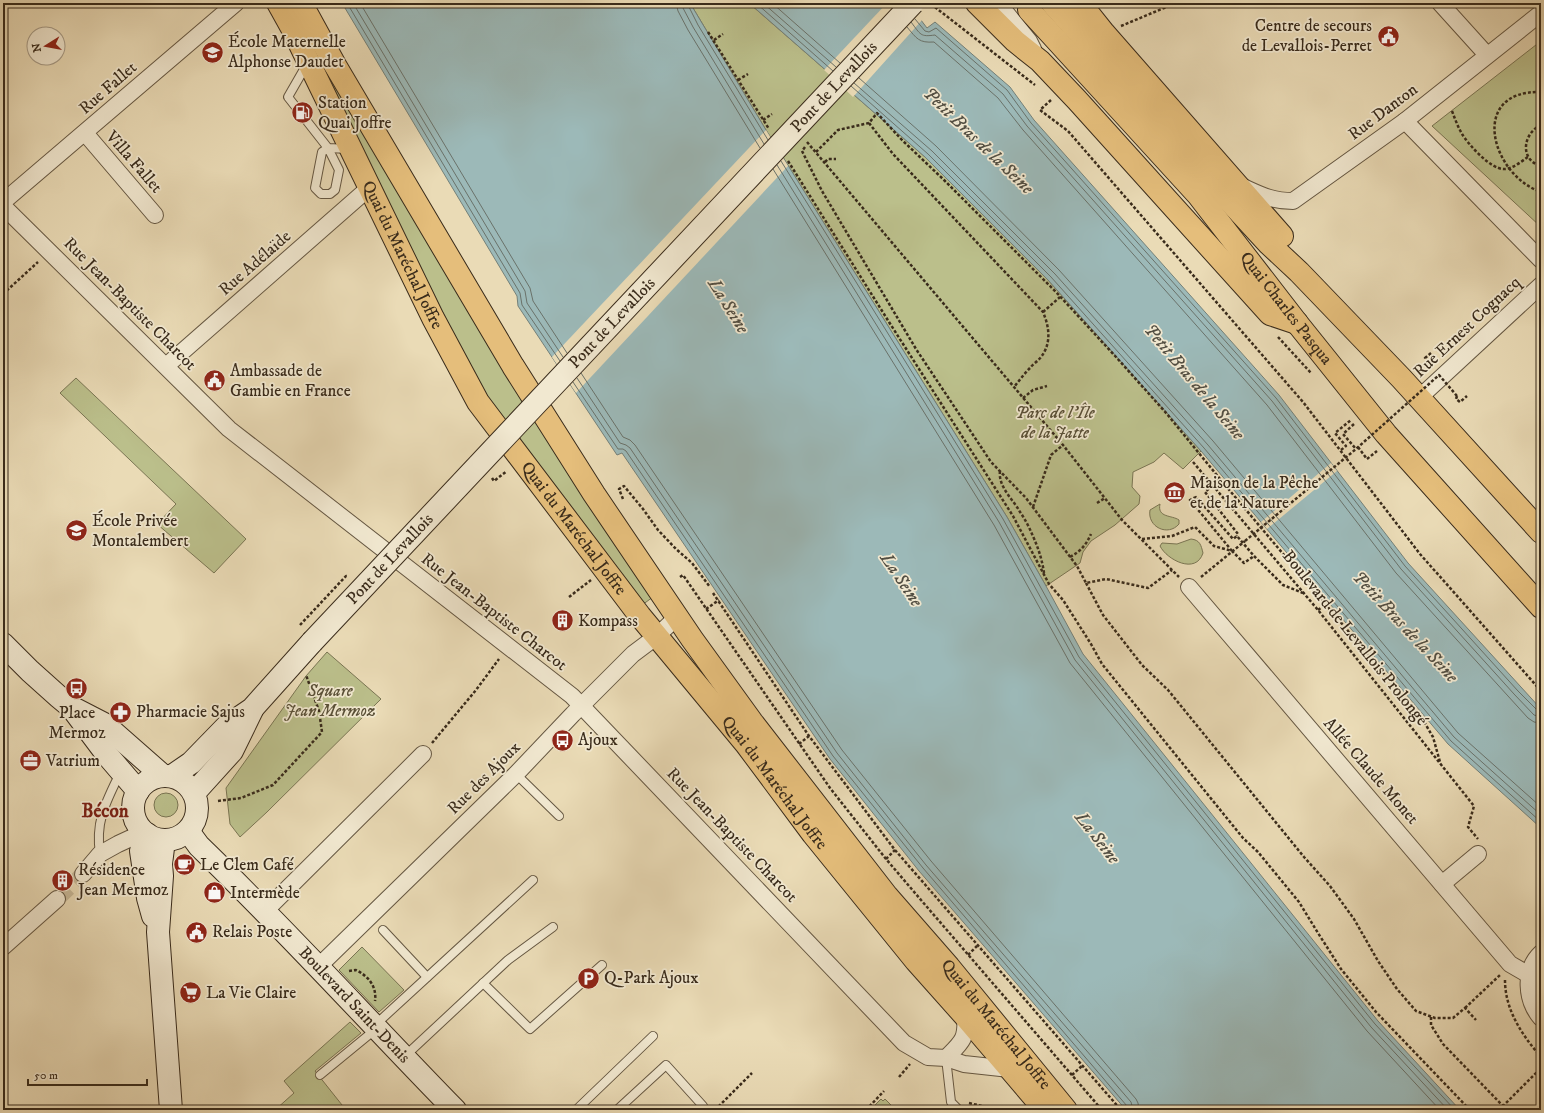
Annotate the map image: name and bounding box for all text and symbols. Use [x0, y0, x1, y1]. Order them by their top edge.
place label: Centre de secours de Levallois-Perret [1242, 15, 1373, 57]
public building icon: Centre de secours de Levallois-Perret [1375, 23, 1401, 49]
north arrow [26, 26, 66, 66]
place label: École Maternelle Alphonse Daudet [228, 31, 346, 73]
street label: Pont de Levallois [786, 36, 883, 137]
school or university icon: École Maternelle Alphonse Daudet [200, 39, 226, 65]
text: N [29, 42, 45, 53]
street label: Rue Fallet [74, 56, 142, 119]
street label: Rue Danton [1344, 79, 1422, 145]
water label: Petit Bras de la Seine [918, 83, 1038, 200]
place label: Station Quai Joffre [318, 92, 392, 134]
fuel station icon: Station Quai Joffre [289, 100, 315, 126]
street label: Villa Fallet [100, 125, 168, 198]
street label: Quai du Maréchal Joffre [357, 177, 448, 333]
street label: Rue Adélaïde [214, 226, 296, 300]
street label: Rue Jean-Baptiste Charcot [59, 233, 202, 376]
street label: Quai Charles Pasqua [1235, 247, 1338, 370]
street label: Rue Ernest Cognacq [1409, 271, 1526, 382]
street label: Pont de Levallois [564, 272, 661, 373]
water label: La Seine [702, 274, 754, 338]
water label: Petit Bras de la Seine [1139, 319, 1250, 445]
place label: Ambassade de Gambie en France [230, 360, 351, 402]
public building icon: Ambassade de Gambie en France [202, 368, 228, 394]
park label: Parc de l'Île de la Jatte [1015, 402, 1096, 444]
street label: Quai du Maréchal Joffre [516, 457, 632, 600]
place label: Maison de la Pêche et de la Nature [1190, 472, 1319, 514]
museum icon: Maison de la Pêche et de la Nature [1161, 480, 1187, 506]
street label: Pont de Levallois [342, 508, 439, 609]
place label: École Privée Montalembert [92, 510, 189, 552]
school or university icon: École Privée Montalembert [64, 518, 90, 544]
street label: Boulevard de Levallois Prolongé [1277, 546, 1433, 730]
street label: Rue Jean-Baptiste Charcot [416, 548, 572, 676]
water label: La Seine [874, 548, 928, 612]
water label: Petit Bras de la Seine [1348, 567, 1463, 688]
building icon: Kompass [550, 608, 576, 634]
place label: Kompass [578, 610, 638, 632]
bus stop icon: Place Mermoz [64, 676, 90, 702]
park label: Square Jean Mermoz [284, 680, 376, 722]
pharmacy icon: Pharmacie Sajus [108, 699, 134, 725]
place label: Pharmacie Sajus [136, 701, 245, 723]
place label: Place Mermoz [48, 702, 106, 744]
street label: Quai du Maréchal Joffre [716, 711, 832, 854]
street label: Allée Claude Monet [1319, 713, 1424, 829]
bus stop icon: Ajoux [549, 727, 575, 753]
place label: Ajoux [578, 729, 618, 751]
street label: Rue des Ajoux [443, 736, 526, 819]
office icon: Vatrium [17, 748, 43, 774]
place label: Vatrium [45, 750, 100, 772]
street label: Rue Jean-Baptiste Charcot [662, 763, 803, 908]
district label: Bécon [81, 800, 130, 823]
water label: La Seine [1069, 807, 1125, 869]
cafe icon: Le Clem Café [171, 852, 197, 878]
place label: Le Clem Café [200, 854, 294, 876]
place label: Résidence Jean Mermoz [76, 859, 169, 901]
building icon: Résidence Jean Mermoz [50, 867, 76, 893]
shop icon: Intermède [201, 880, 227, 906]
place label: Intermède [230, 882, 300, 904]
public building icon: Relais Poste [183, 919, 209, 945]
place label: Relais Poste [212, 921, 292, 943]
street label: Boulevard Saint-Denis [294, 942, 415, 1068]
street label: Quai du Maréchal Joffre [936, 954, 1056, 1094]
parking icon: Q-Park Ajoux [575, 965, 601, 991]
place label: Q-Park Ajoux [604, 967, 699, 989]
supermarket icon: La Vie Claire [177, 980, 203, 1006]
place label: La Vie Claire [206, 982, 296, 1004]
scale bar [28, 1061, 147, 1087]
text: 50 m [34, 1068, 58, 1083]

